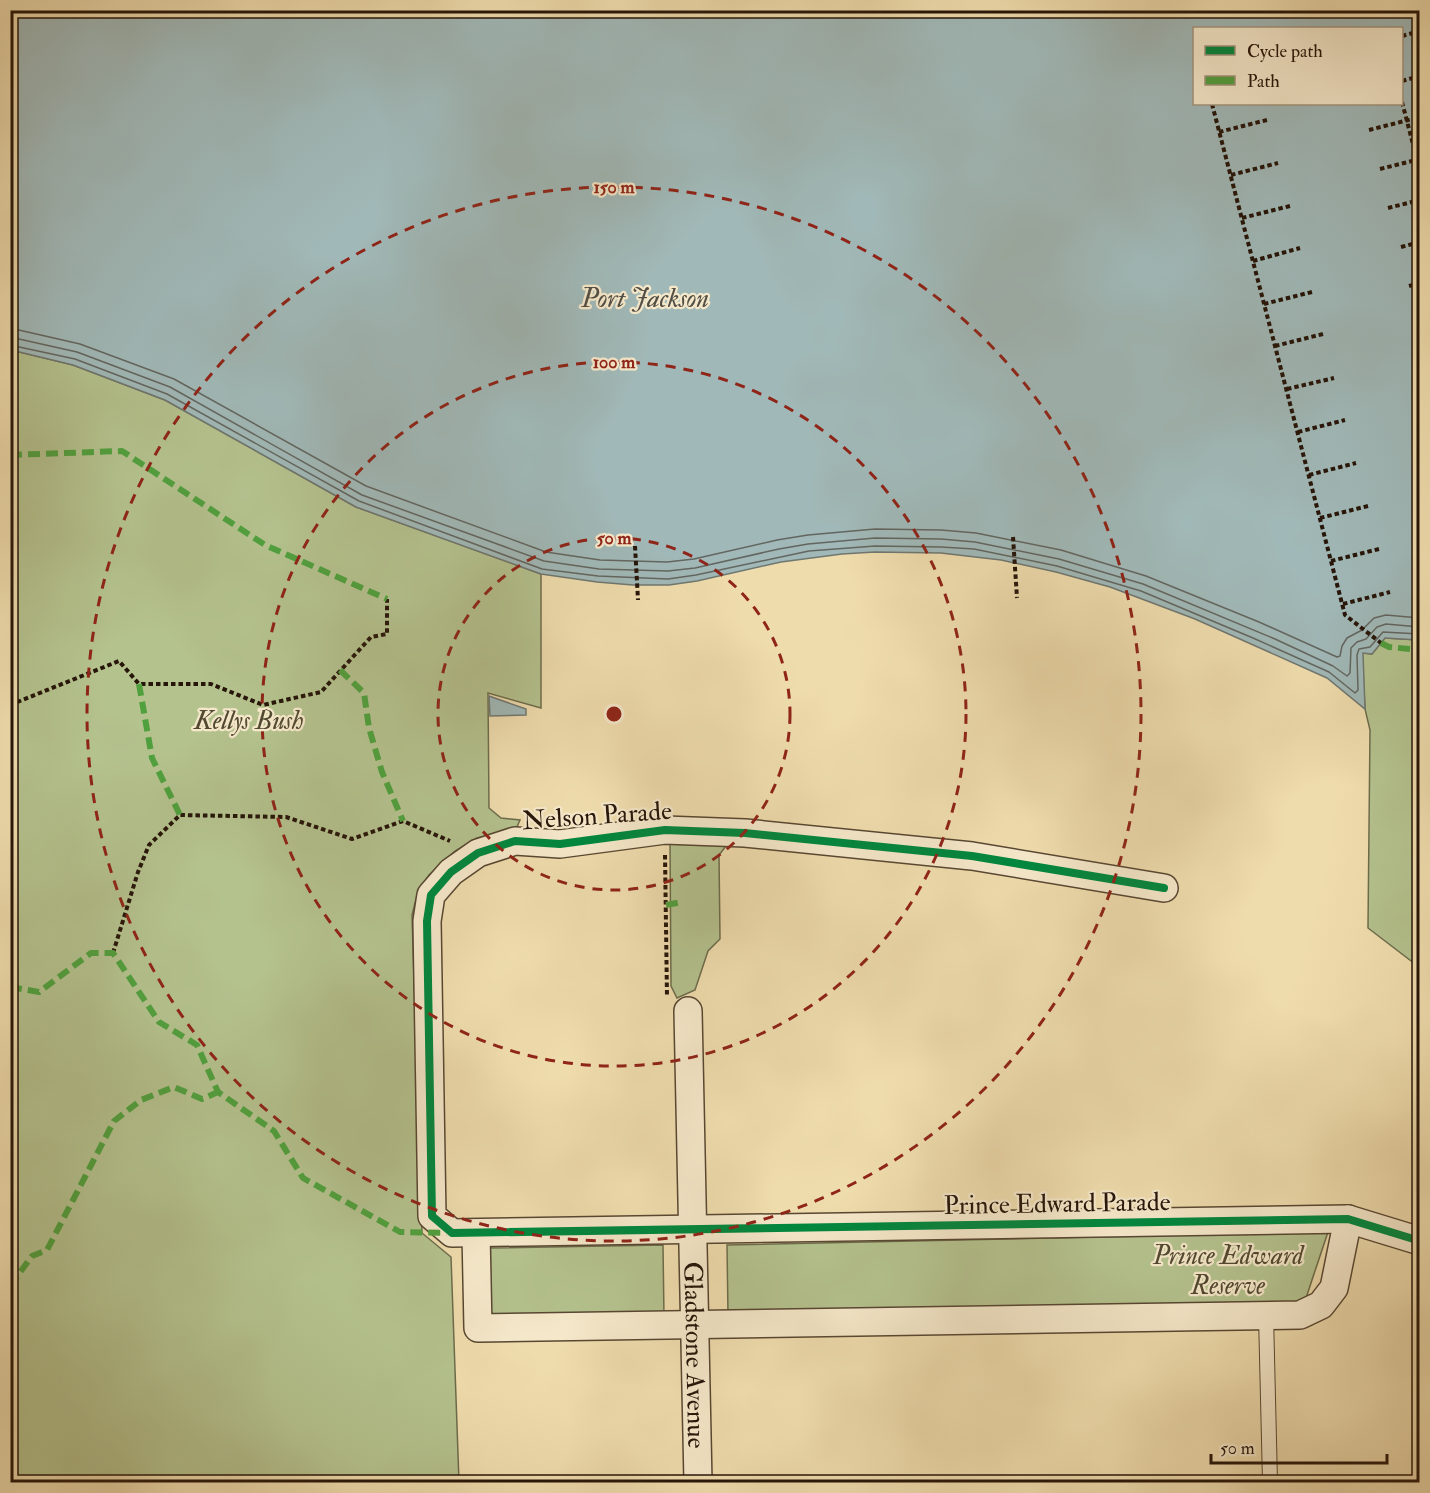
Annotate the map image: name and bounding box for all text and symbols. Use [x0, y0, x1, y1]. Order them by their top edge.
legend [1193, 27, 1403, 105]
text: Cycle path [1247, 40, 1323, 63]
text: Path [1247, 70, 1280, 93]
text: 150 m [593, 176, 636, 199]
water label: Port Jackson [580, 282, 709, 315]
text: 100 m [593, 351, 636, 374]
text: 50 m [597, 527, 632, 550]
centre of rings [604, 704, 624, 724]
park label: Kellys Bush [192, 705, 304, 737]
street label: Nelson Parade [521, 795, 673, 837]
street label: Prince Edward Parade [943, 1186, 1171, 1222]
park label: Prince Edward Reserve [1152, 1240, 1305, 1302]
street label: Gladstone Avenue [676, 1261, 712, 1449]
scale bar [1211, 1427, 1386, 1465]
text: 50 m [1220, 1437, 1255, 1460]

